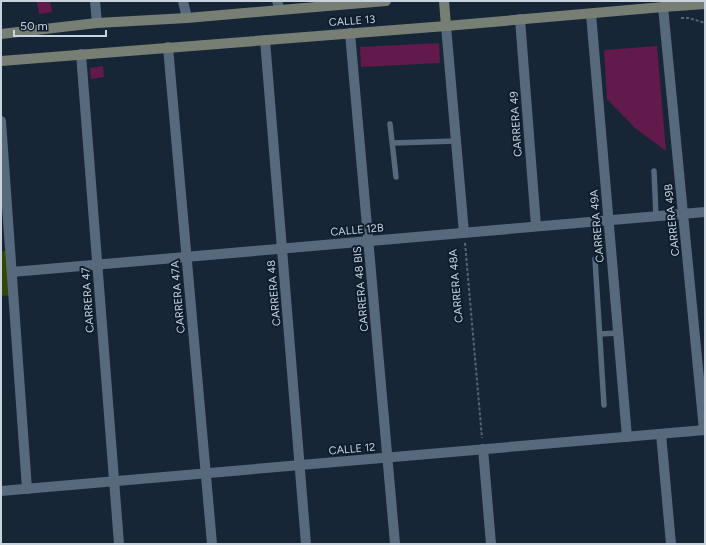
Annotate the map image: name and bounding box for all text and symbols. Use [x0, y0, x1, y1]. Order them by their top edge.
scale bar [14, 12, 106, 38]
street label: CALLE 13 [328, 13, 376, 29]
text: 50 m [20, 19, 48, 33]
street label: CARRERA 49 [507, 91, 525, 157]
street label: CARRERA 49B [662, 183, 682, 257]
street label: CARRERA 49A [587, 188, 607, 263]
street label: CALLE 12B [330, 221, 384, 239]
street label: CARRERA 48 BIS [351, 246, 371, 332]
street label: CARRERA 48A [446, 248, 466, 323]
street label: CARRERA 48 [265, 259, 283, 327]
street label: CARRERA 47A [168, 260, 188, 334]
street label: CARRERA 47 [79, 267, 97, 333]
street label: CALLE 12 [328, 440, 376, 458]

